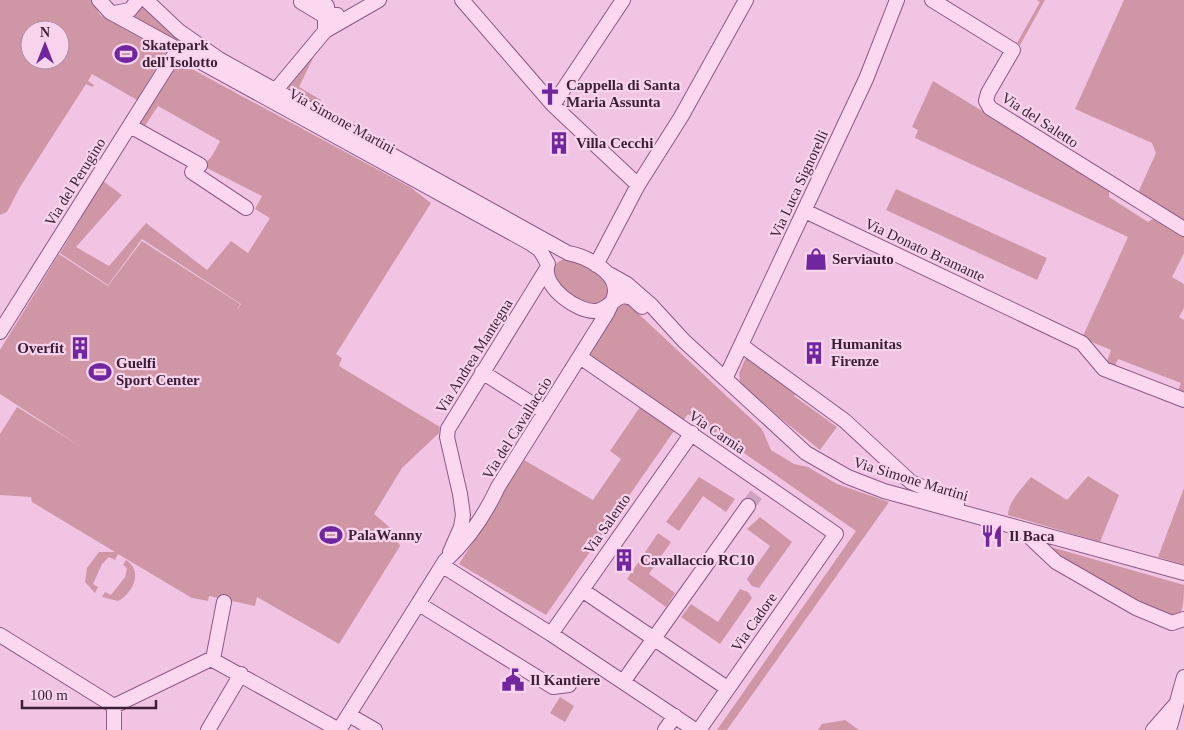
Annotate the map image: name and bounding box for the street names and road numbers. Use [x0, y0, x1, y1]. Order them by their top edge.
street label: Via Simone Martini [286, 85, 398, 157]
street label: Via del Saletto [999, 89, 1081, 151]
street label: Via Luca Signorelli [767, 127, 831, 241]
street label: Via del Perugino [42, 135, 108, 229]
street label: Via Donato Bramante [862, 215, 988, 285]
street label: Via Andrea Mantegna [432, 296, 516, 416]
street label: Via del Cavallaccio [479, 374, 555, 482]
street label: Via Carnia [686, 407, 748, 457]
street label: Via Simone Martini [852, 454, 970, 504]
street label: Via Salento [581, 491, 633, 557]
street label: Via Cadore [728, 589, 780, 654]

